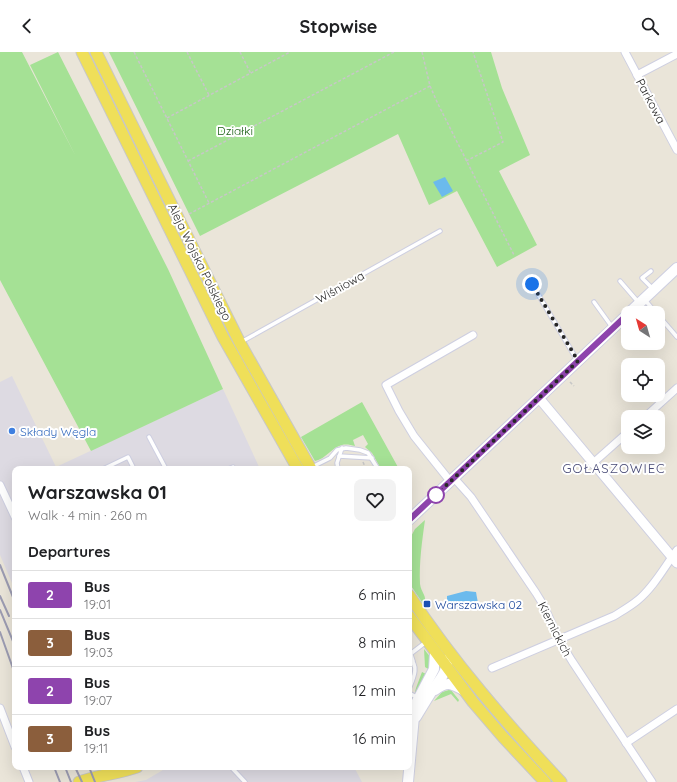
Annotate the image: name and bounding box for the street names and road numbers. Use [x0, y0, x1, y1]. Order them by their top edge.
street label: Parkowa [633, 76, 669, 126]
street label: Aleja Wojska Polskiego [165, 201, 235, 323]
street label: Wiśniowa [313, 268, 367, 306]
street label: Kiernickich [535, 599, 575, 659]

